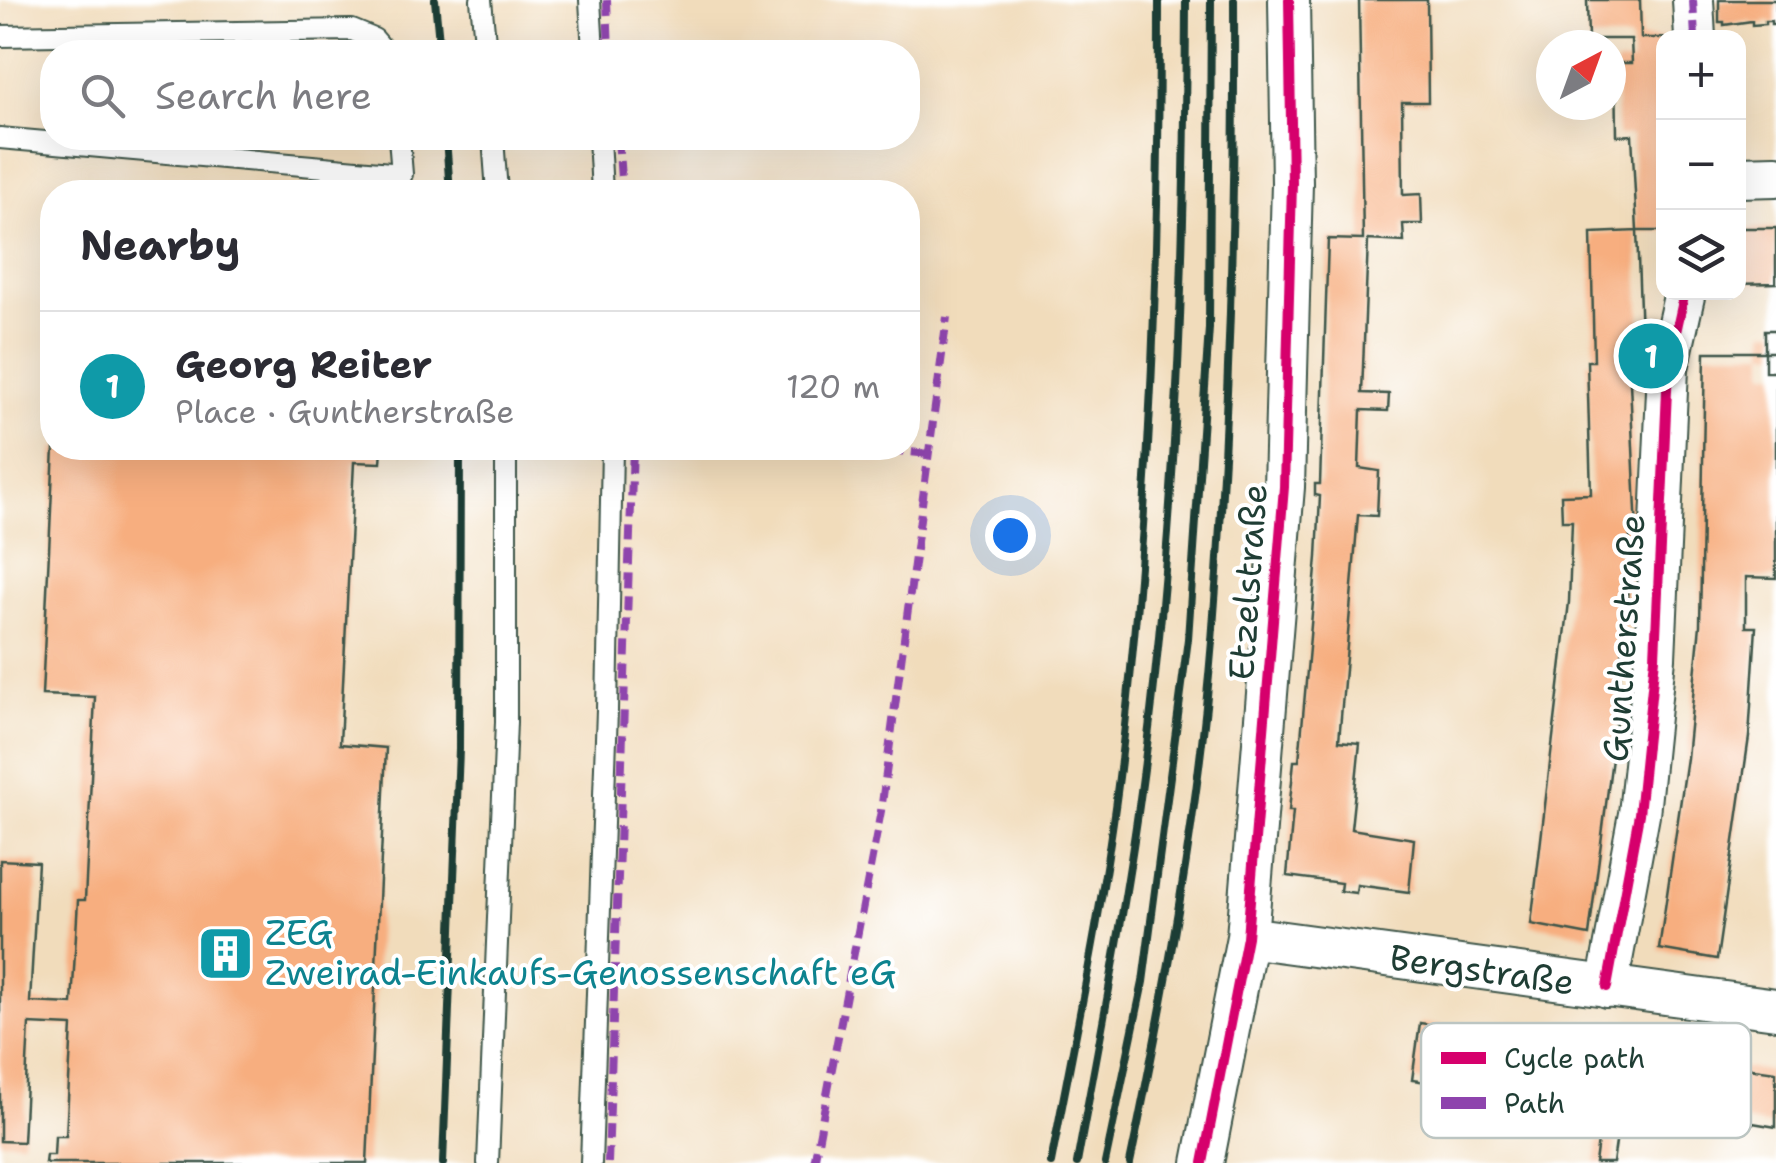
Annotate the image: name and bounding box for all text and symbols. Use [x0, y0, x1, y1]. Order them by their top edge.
north arrow [1536, 30, 1626, 120]
map controls [1656, 30, 1746, 300]
button: + [1656, 30, 1746, 120]
search box [40, 40, 920, 150]
icon: search [75, 68, 130, 123]
text: Search here [155, 70, 372, 121]
button: − [1656, 120, 1746, 210]
button: layers [1656, 210, 1746, 300]
text: Nearby [80, 217, 240, 273]
pin: 1 [1618, 318, 1684, 394]
text: Georg Reiter [175, 339, 432, 390]
text: 1 [105, 365, 120, 408]
text: 120 m [786, 365, 880, 408]
text: Place · Guntherstraße [175, 390, 514, 433]
street label: Etzelstraße [1217, 482, 1278, 682]
your location [985, 510, 1036, 561]
street label: Guntherstraße [1591, 513, 1656, 763]
place label: ZEG Zweirad-Einkaufs-Genossenschaft eG [265, 909, 896, 996]
building icon: ZEG Zweirad-Einkaufs-Genossenschaft eG [196, 923, 256, 983]
street label: Bergstraße [1387, 933, 1577, 1006]
legend [1421, 1023, 1751, 1138]
text: Cycle path [1504, 1039, 1646, 1077]
text: Path [1504, 1084, 1565, 1122]

